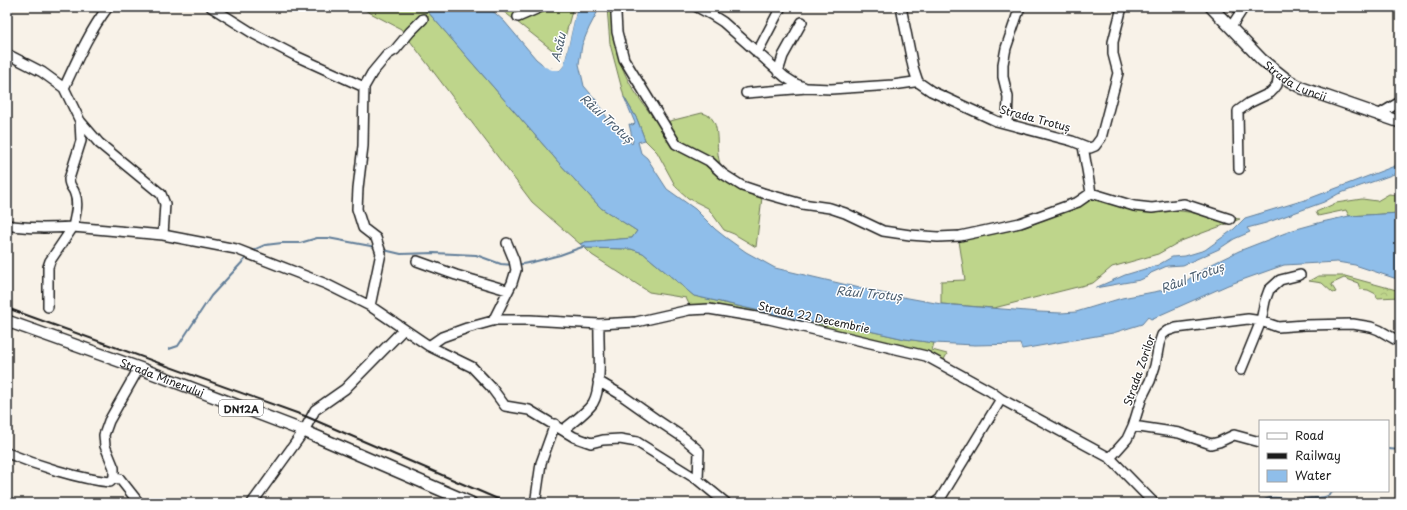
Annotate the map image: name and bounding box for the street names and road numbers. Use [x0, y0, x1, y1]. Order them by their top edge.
street label: Strada Luncii [1260, 56, 1329, 104]
street label: Strada Trotuș [998, 100, 1072, 136]
street label: Strada 22 Decembrie [757, 297, 871, 337]
street label: Strada Zorilor [1119, 331, 1159, 408]
street label: Strada Minerului [118, 353, 207, 401]
road number: DN12A [219, 400, 263, 416]

